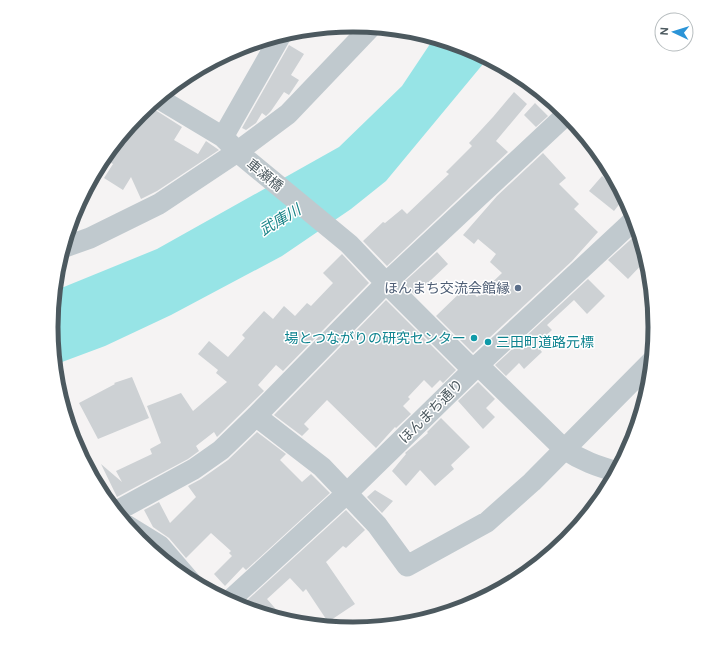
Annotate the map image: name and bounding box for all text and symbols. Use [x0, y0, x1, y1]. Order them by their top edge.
north arrow [654, 12, 694, 52]
text: N [657, 27, 671, 36]
street label: 車瀬橋 [243, 155, 287, 195]
water label: 武庫川 [256, 199, 306, 240]
place label: ほんまち交流会館縁 [384, 279, 510, 297]
marker: ほんまち交流会館縁 [513, 283, 523, 293]
place label: 場とつながりの研究センター [285, 329, 466, 347]
marker: 場とつながりの研究センター [469, 333, 479, 343]
place label: 三田町道路元標 [496, 333, 594, 351]
marker: 三田町道路元標 [483, 337, 493, 347]
street label: ほんまち通り [395, 375, 467, 447]

